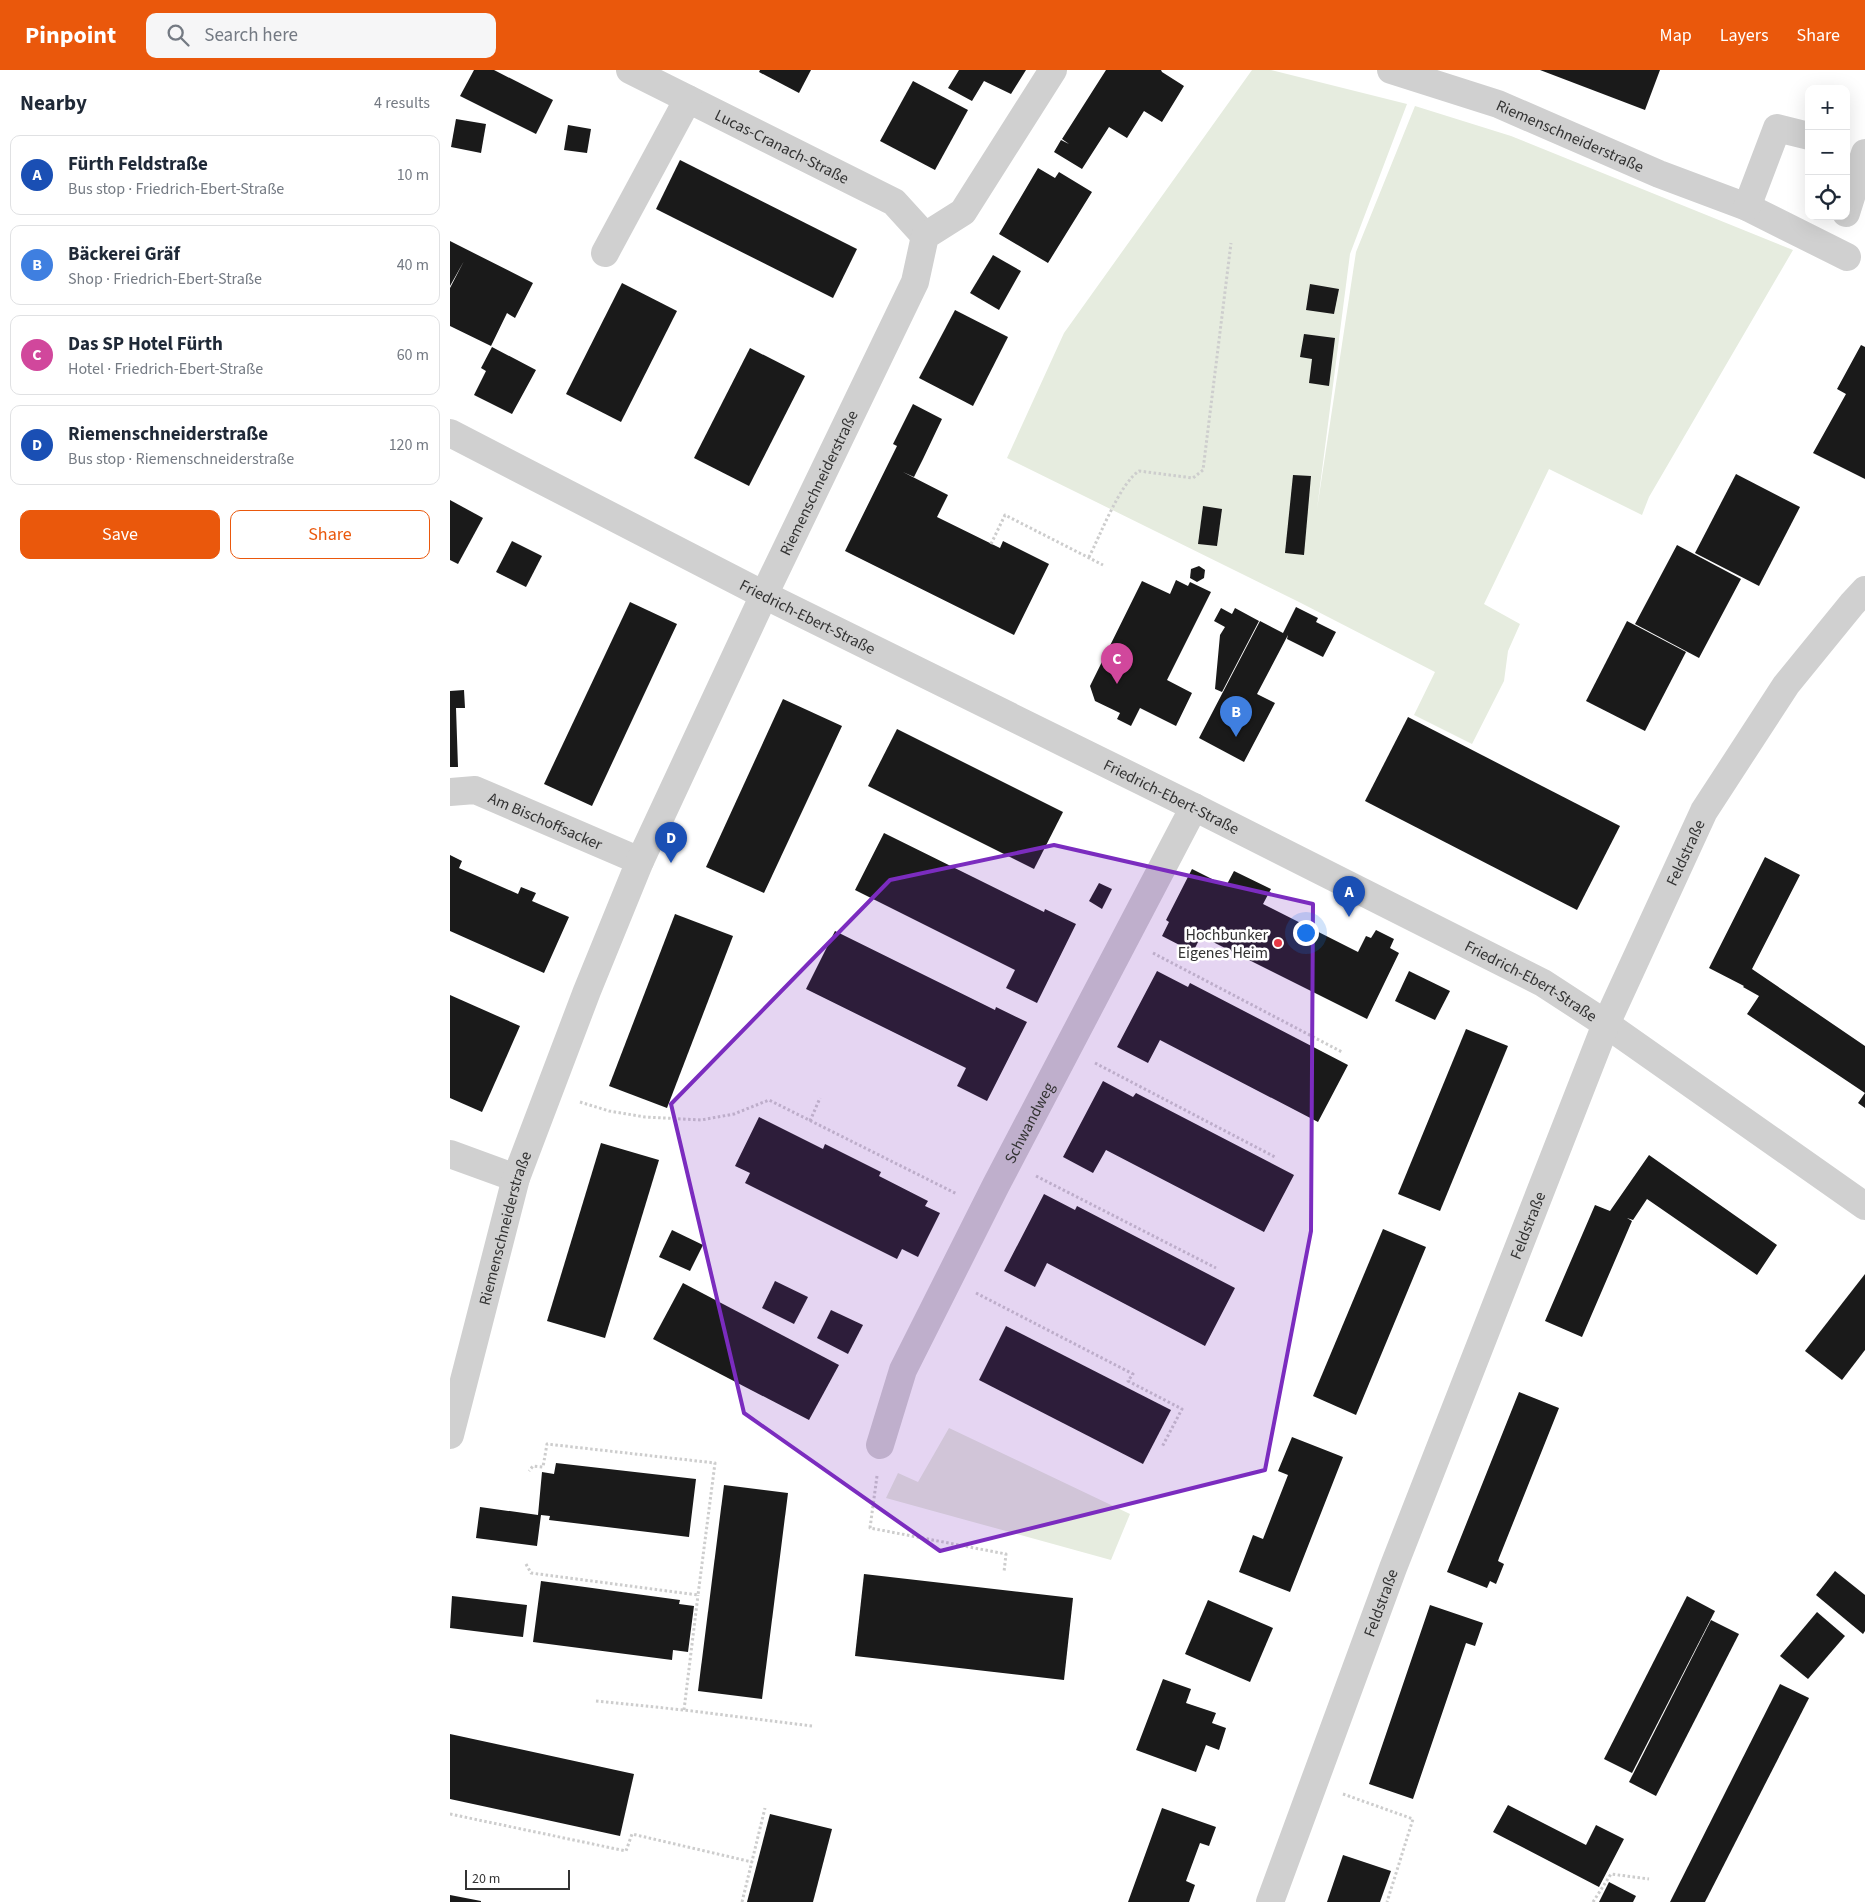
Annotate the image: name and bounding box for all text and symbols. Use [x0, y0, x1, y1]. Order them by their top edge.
search box [146, 13, 496, 58]
text: Pinpoint [25, 18, 116, 53]
icon: search [164, 21, 192, 49]
text: Search here [204, 22, 298, 49]
text: Map [1660, 23, 1692, 48]
text: Layers [1720, 23, 1769, 48]
text: Share [1797, 23, 1840, 48]
map controls [1805, 85, 1850, 220]
button: + [1805, 85, 1850, 130]
text: Nearby [20, 88, 87, 118]
text: 4 results [374, 92, 430, 114]
street label: Riemenschneiderstraße [1493, 95, 1647, 178]
street label: Lucas-Cranach-Straße [711, 104, 853, 190]
button: − [1805, 130, 1850, 175]
text: Fürth Feldstraße [68, 151, 208, 178]
text: A [32, 164, 42, 186]
text: 10 m [397, 164, 429, 186]
button: locate [1805, 175, 1850, 220]
text: Bus stop · Friedrich-Ebert-Straße [68, 178, 284, 200]
text: Bäckerei Gräf [68, 241, 180, 268]
text: B [32, 254, 42, 276]
text: 40 m [397, 254, 429, 276]
text: Shop · Friedrich-Ebert-Straße [68, 268, 262, 290]
text: Das SP Hotel Fürth [68, 331, 223, 358]
text: C [32, 344, 42, 366]
text: 60 m [397, 344, 429, 366]
text: Hotel · Friedrich-Ebert-Straße [68, 358, 263, 380]
street label: Riemenschneiderstraße [775, 407, 864, 559]
text: Riemenschneiderstraße [68, 421, 268, 448]
text: D [32, 434, 42, 456]
text: 120 m [389, 434, 429, 456]
text: Bus stop · Riemenschneiderstraße [68, 448, 294, 470]
button: Save [20, 510, 220, 559]
button: Share [230, 510, 430, 559]
street label: Friedrich-Ebert-Straße [736, 574, 879, 660]
pin: C [1101, 643, 1133, 684]
pin: B [1220, 696, 1252, 737]
street label: Friedrich-Ebert-Straße [1100, 754, 1243, 840]
street label: Am Bischoffsacker [485, 787, 606, 856]
street label: Feldstraße [1661, 816, 1711, 890]
pin: D [655, 822, 687, 863]
pin: A [1333, 876, 1365, 917]
your location [1293, 920, 1319, 946]
place label: Hochbunker Eigenes Heim [1178, 924, 1268, 964]
street label: Friedrich-Ebert-Straße [1461, 935, 1601, 1027]
marker: Hochbunker Eigenes Heim [1272, 937, 1284, 949]
street label: Schwandweg [999, 1079, 1060, 1168]
street label: Riemenschneiderstraße [474, 1148, 537, 1308]
street label: Feldstraße [1505, 1189, 1551, 1263]
street label: Feldstraße [1359, 1566, 1404, 1640]
scale bar [465, 1867, 570, 1890]
text: 20 m [472, 1869, 500, 1889]

